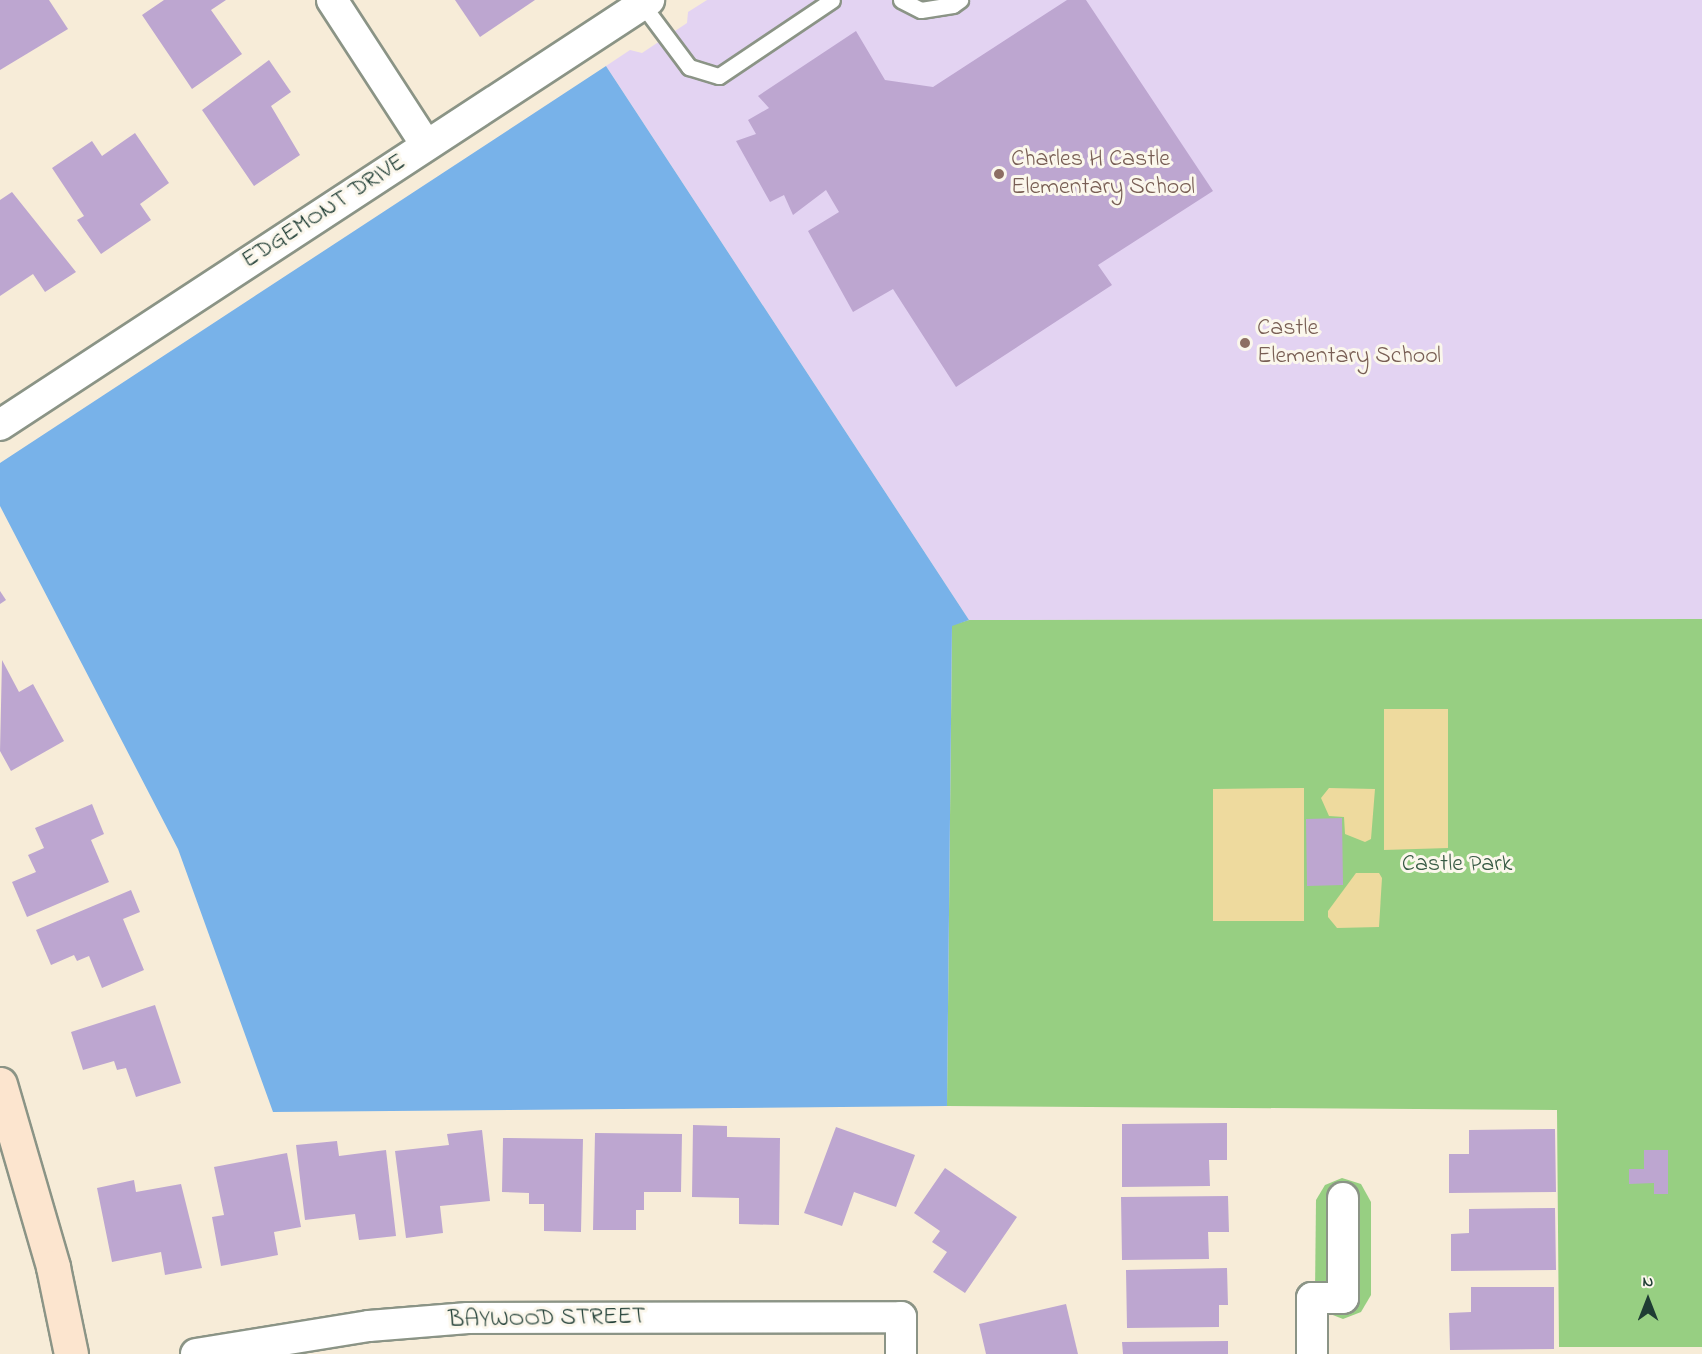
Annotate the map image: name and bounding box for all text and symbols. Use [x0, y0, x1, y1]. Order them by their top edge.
place label: Charles H Castle Elementary School [1011, 146, 1195, 202]
street label: EDGEMONT DRIVE [237, 148, 411, 276]
marker: Charles H Castle Elementary School [992, 167, 1006, 181]
place label: Castle Elementary School [1257, 315, 1441, 371]
marker: Castle Elementary School [1238, 336, 1252, 350]
park label: Castle Park [1402, 851, 1512, 879]
north arrow [1618, 1270, 1678, 1330]
text: N [1643, 1270, 1653, 1294]
street label: BAYWOOD STREET [448, 1303, 646, 1335]

